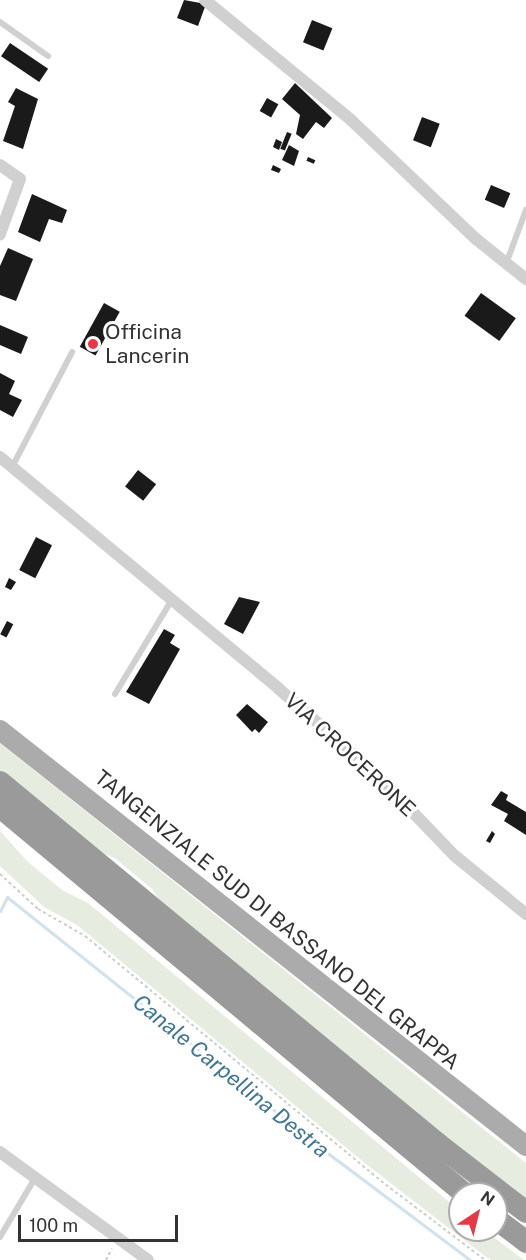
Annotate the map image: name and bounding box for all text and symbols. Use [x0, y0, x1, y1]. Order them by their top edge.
place label: Officina Lancerin [105, 319, 189, 369]
marker: Officina Lancerin [86, 337, 100, 351]
street label: VIA CROCERONE [279, 688, 421, 822]
street label: TANGENZIALE SUD DI BASSANO DEL GRAPPA [90, 765, 464, 1075]
water label: Canale Carpellina Destra [127, 989, 335, 1163]
north arrow [448, 1182, 508, 1242]
text: N [477, 1187, 498, 1210]
scale bar [21, 1203, 182, 1241]
text: 100 m [29, 1215, 78, 1236]

